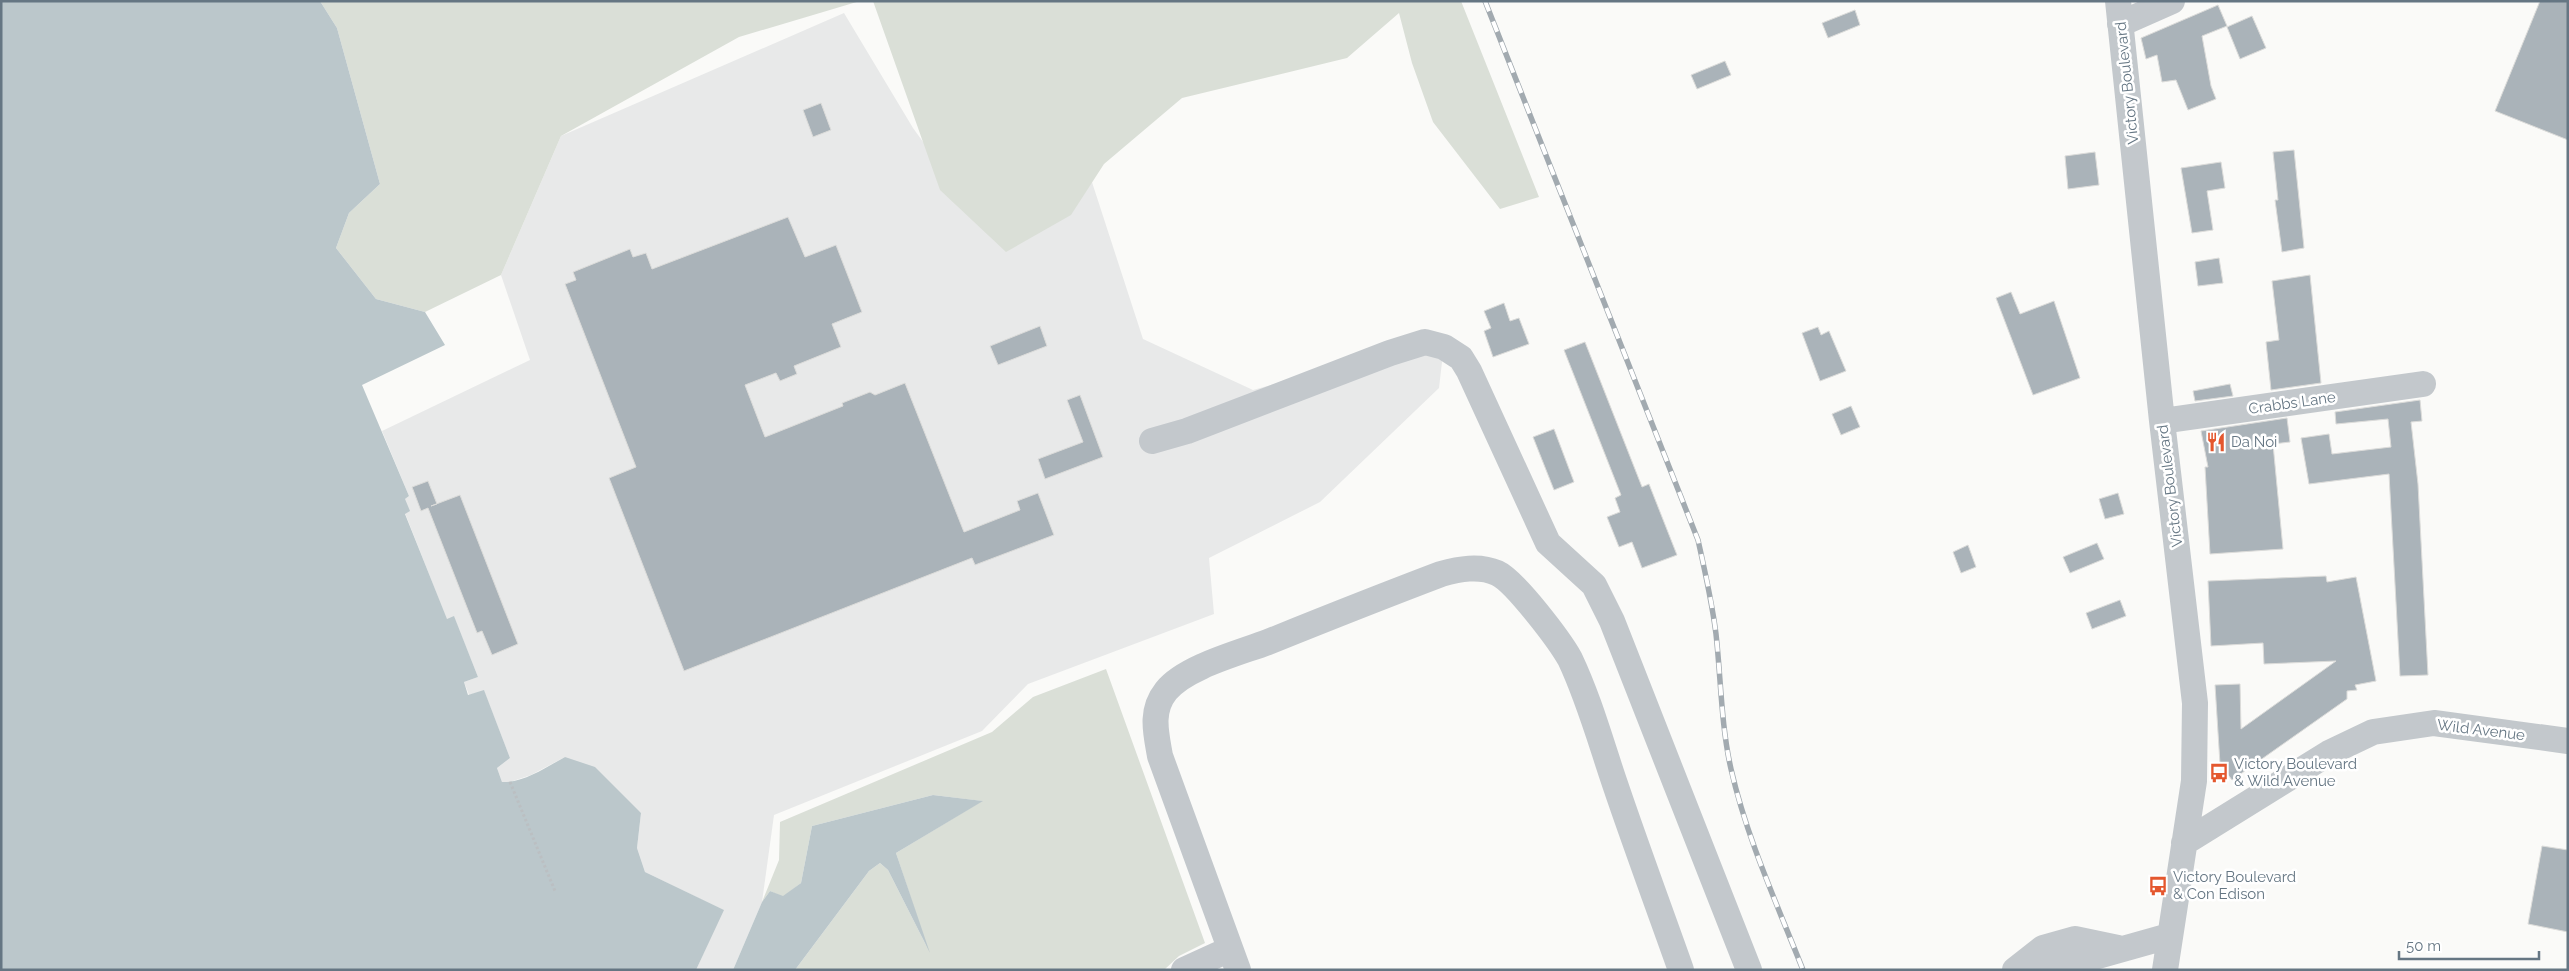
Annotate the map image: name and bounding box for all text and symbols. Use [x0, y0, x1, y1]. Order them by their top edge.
street label: Victory Boulevard [2112, 21, 2142, 145]
street label: Crabbs Lane [2247, 388, 2337, 418]
street label: Victory Boulevard [2154, 424, 2186, 548]
restaurant icon: Da Noi [2205, 431, 2227, 453]
place label: Da Noi [2231, 433, 2277, 451]
street label: Wild Avenue [2436, 716, 2526, 744]
place label: Victory Boulevard & Wild Avenue [2234, 755, 2357, 790]
bus stop icon: Victory Boulevard & Wild Avenue [2208, 762, 2230, 784]
place label: Victory Boulevard & Con Edison [2173, 868, 2296, 903]
bus stop icon: Victory Boulevard & Con Edison [2147, 875, 2169, 897]
scale bar [2399, 928, 2539, 960]
text: 50 m [2406, 937, 2441, 955]

